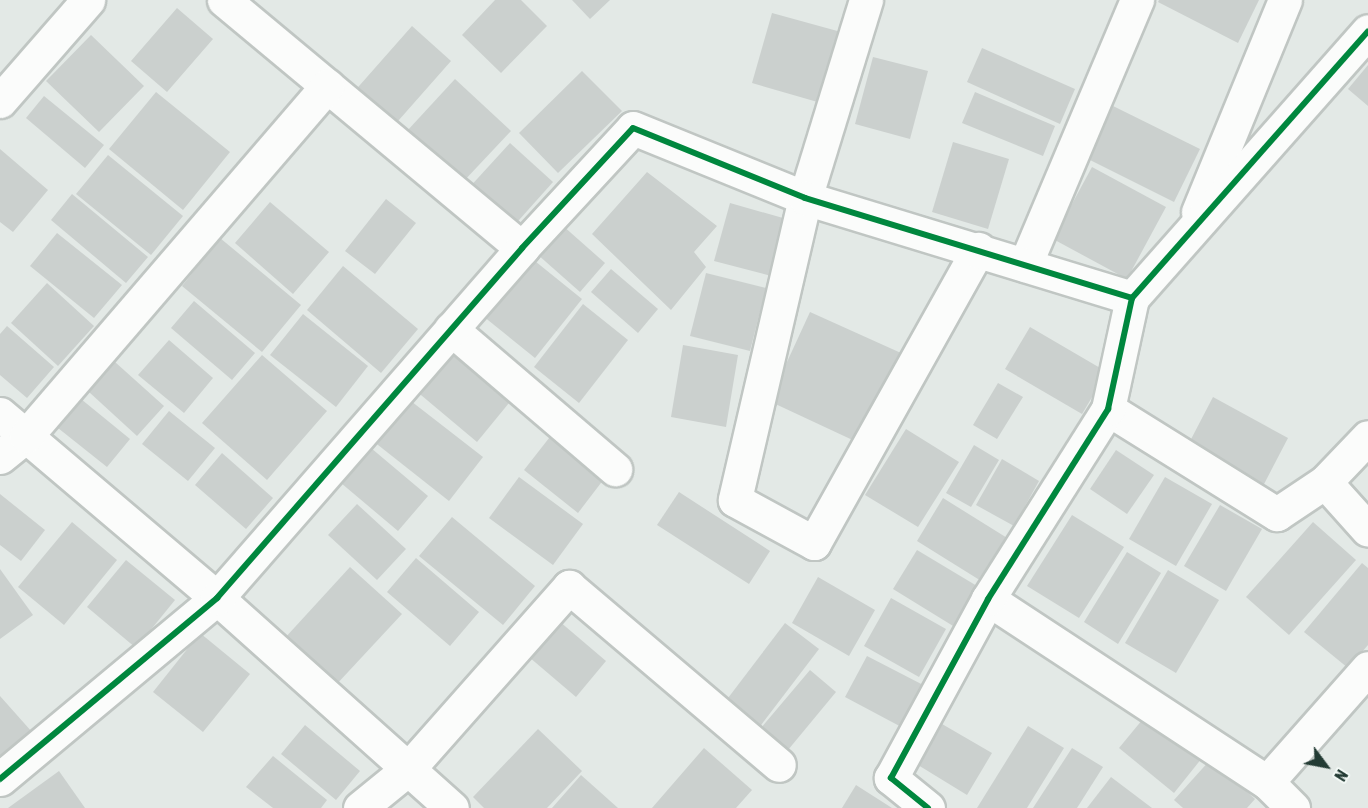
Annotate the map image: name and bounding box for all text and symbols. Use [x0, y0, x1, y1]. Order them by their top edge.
north arrow [1296, 736, 1356, 796]
text: N [1331, 767, 1351, 784]

